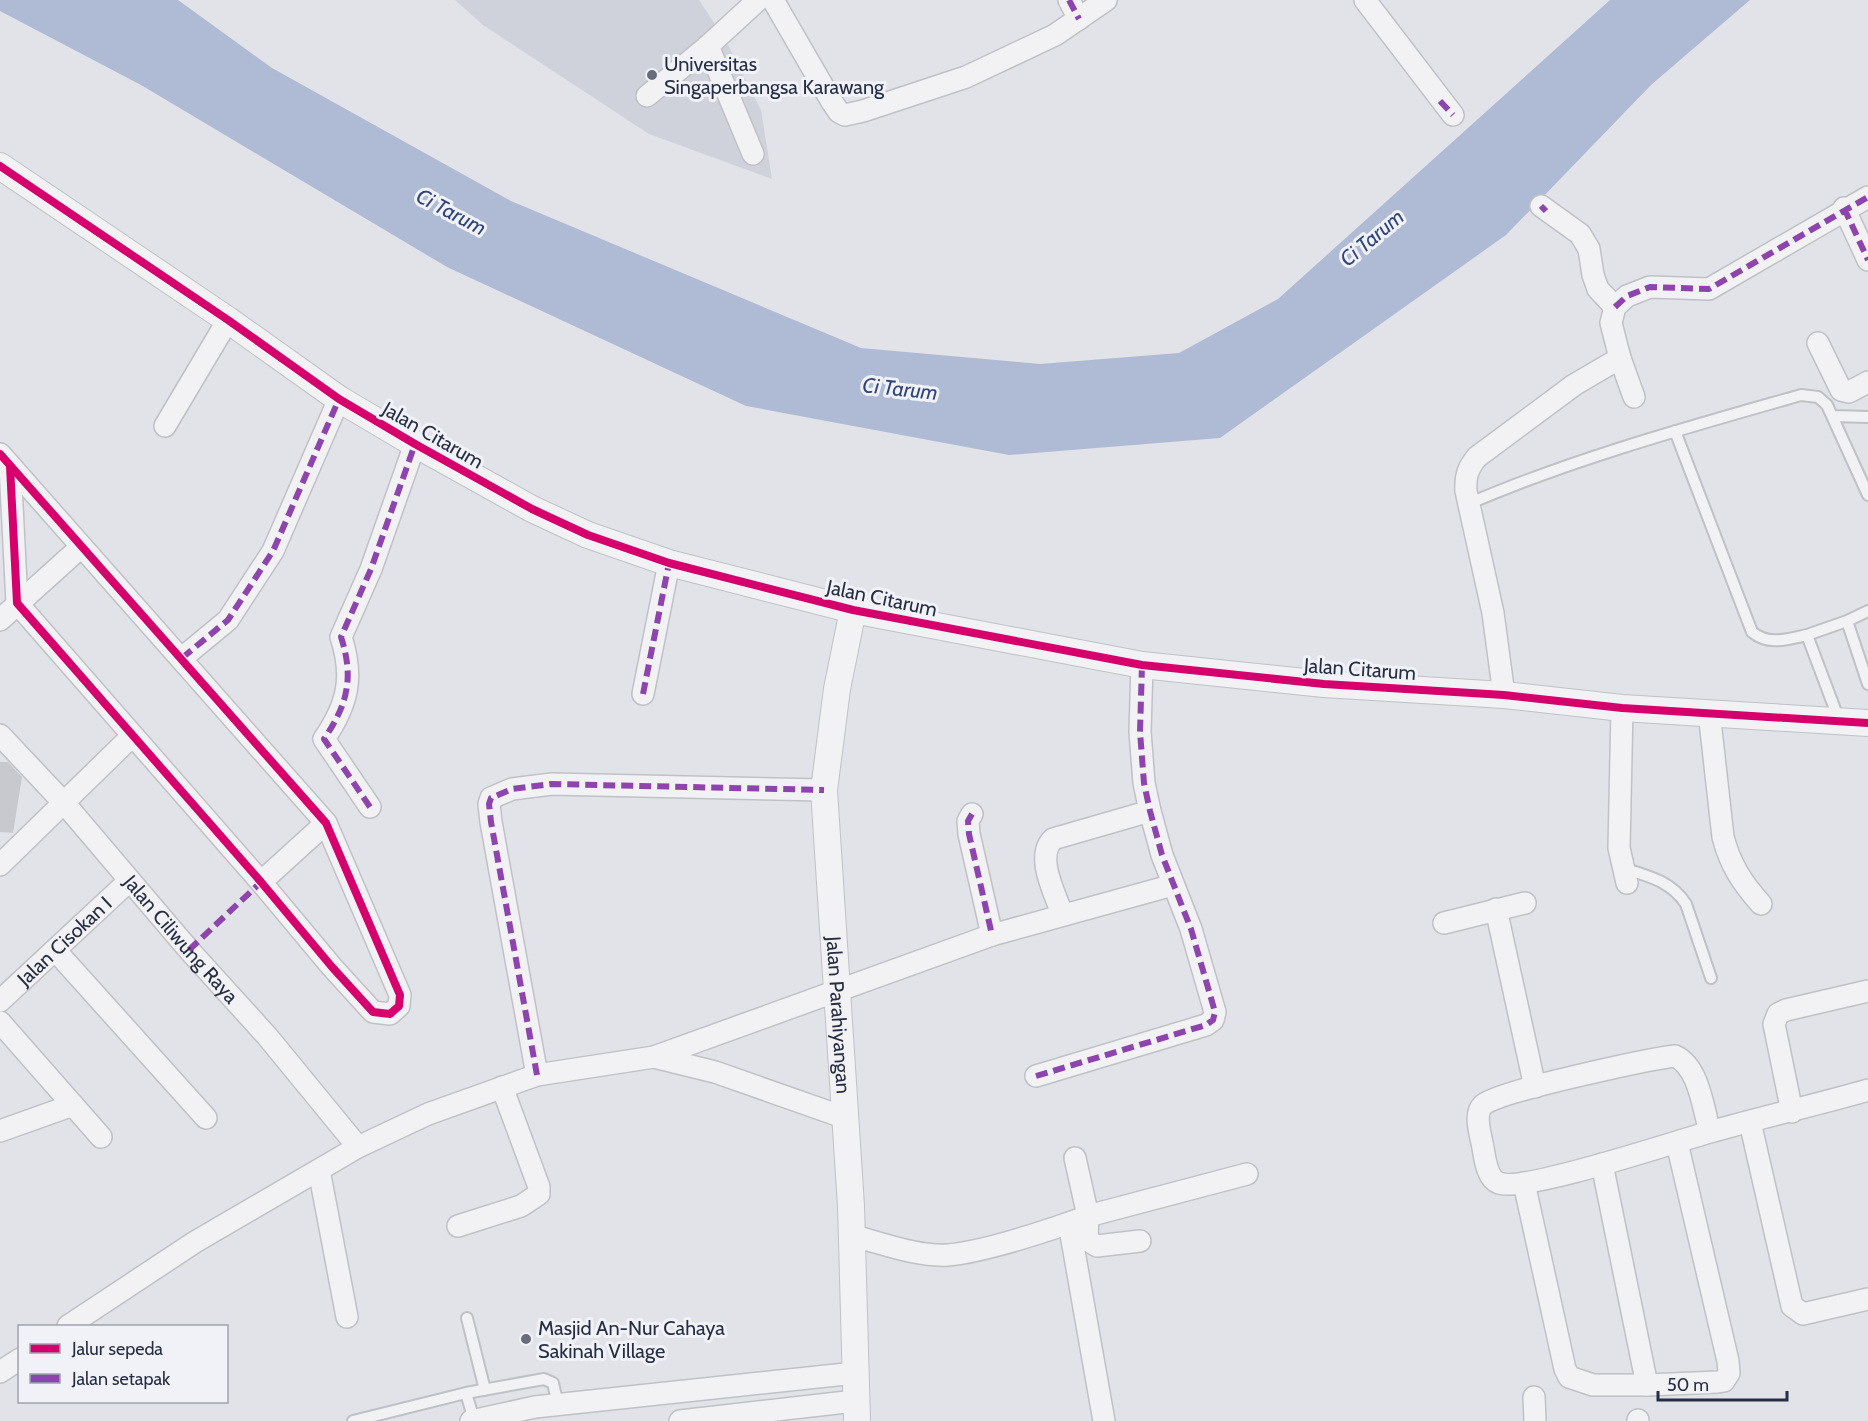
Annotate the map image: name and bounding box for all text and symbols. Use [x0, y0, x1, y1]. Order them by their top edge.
place label: Universitas Singaperbangsa Karawang [664, 52, 885, 99]
marker: Universitas Singaperbangsa Karawang [645, 68, 659, 82]
water label: Ci Tarum [412, 183, 490, 240]
water label: Ci Tarum [1335, 204, 1409, 271]
water label: Ci Tarum [861, 372, 939, 405]
street label: Jalan Citarum [377, 396, 488, 473]
street label: Jalan Citarum [824, 574, 939, 621]
street label: Jalan Citarum [1302, 653, 1417, 685]
street label: Jalan Ciliwung Raya [118, 870, 244, 1009]
street label: Jalan Cisokan I [11, 891, 117, 992]
street label: Jalan Parahiyangan [821, 935, 856, 1095]
place label: Masjid An-Nur Cahaya Sakinah Village [538, 1316, 725, 1363]
legend [18, 1325, 228, 1403]
marker: Masjid An-Nur Cahaya Sakinah Village [519, 1332, 533, 1346]
text: Jalur sepeda [71, 1338, 163, 1360]
scale bar [1658, 1364, 1787, 1402]
text: Jalan setapak [71, 1368, 171, 1390]
text: 50 m [1667, 1374, 1709, 1396]

